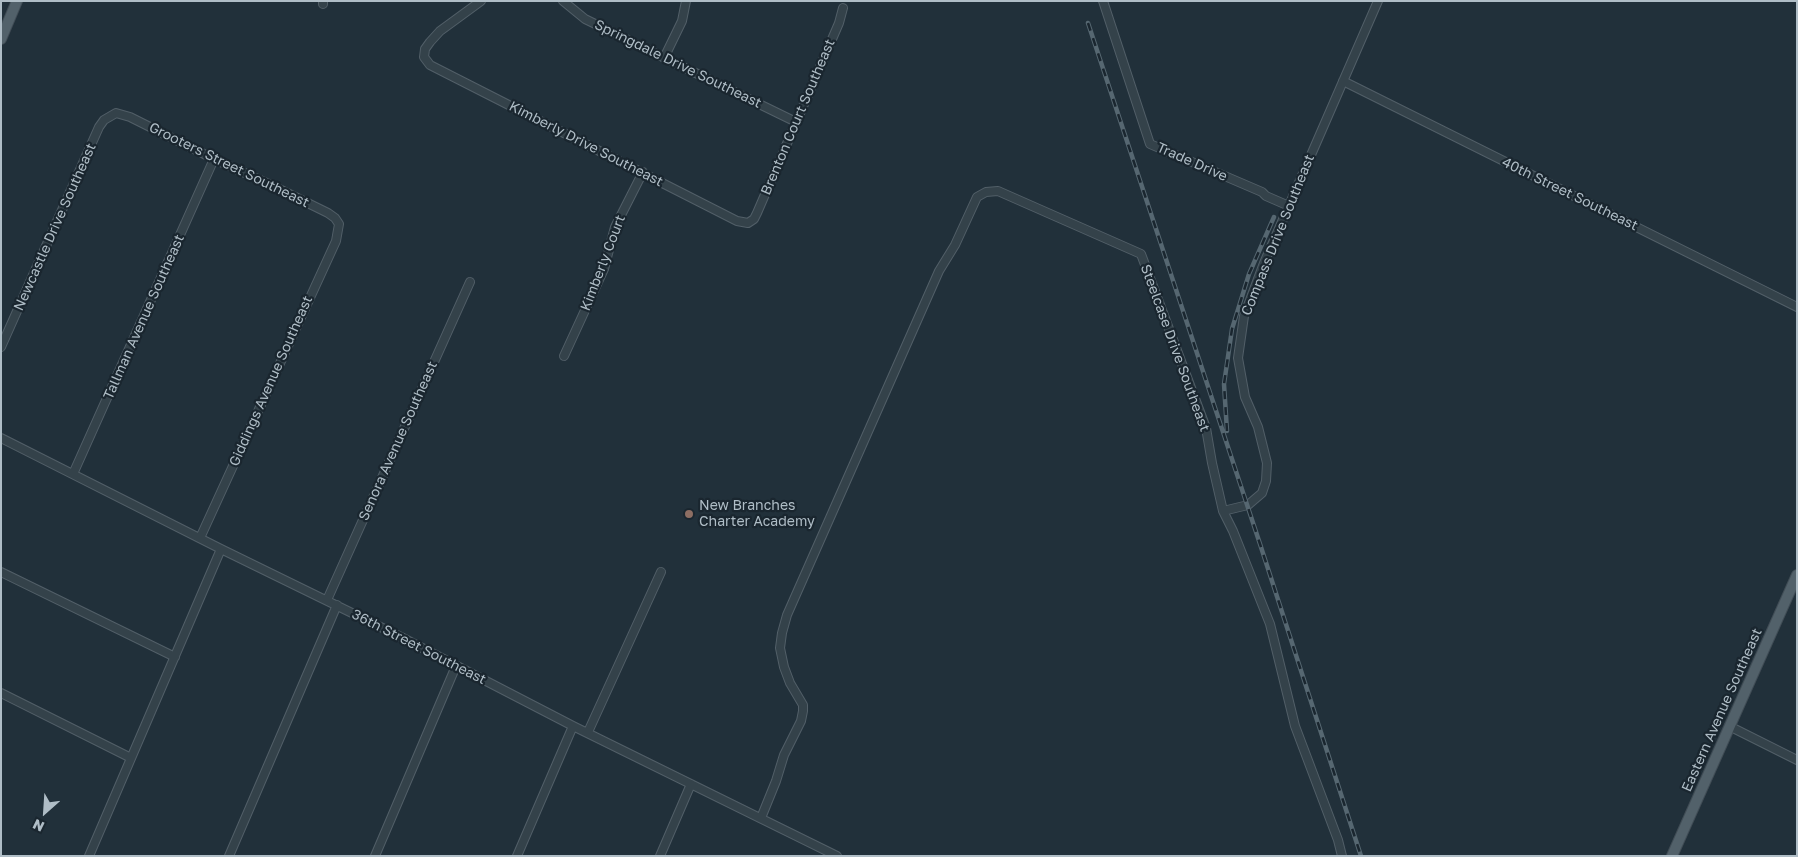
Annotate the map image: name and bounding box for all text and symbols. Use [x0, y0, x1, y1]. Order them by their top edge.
street label: Springdale Drive Southeast [592, 16, 764, 112]
street label: Brenton Court Southeast [758, 37, 838, 197]
street label: Kimberly Drive Southeast [506, 98, 666, 190]
street label: Grooters Street Southeast [146, 119, 312, 211]
street label: Trade Drive [1154, 139, 1230, 185]
street label: Newcastle Drive Southeast [10, 141, 100, 313]
street label: Compass Drive Southeast [1238, 152, 1318, 318]
street label: 40th Street Southeast [1499, 154, 1641, 234]
street label: Kimberly Court [577, 213, 629, 313]
street label: Tallman Avenue Southeast [100, 232, 188, 402]
street label: Steelcase Drive Southeast [1137, 262, 1213, 434]
street label: Giddings Avenue Southeast [226, 293, 316, 469]
street label: Senora Avenue Southeast [355, 359, 441, 523]
place label: New Branches Charter Academy [699, 498, 815, 530]
marker: New Branches Charter Academy [683, 508, 695, 520]
street label: 36th Street Southeast [349, 606, 489, 688]
street label: Eastern Avenue Southeast [1678, 626, 1766, 794]
north arrow [20, 787, 70, 837]
text: N [30, 816, 47, 836]

